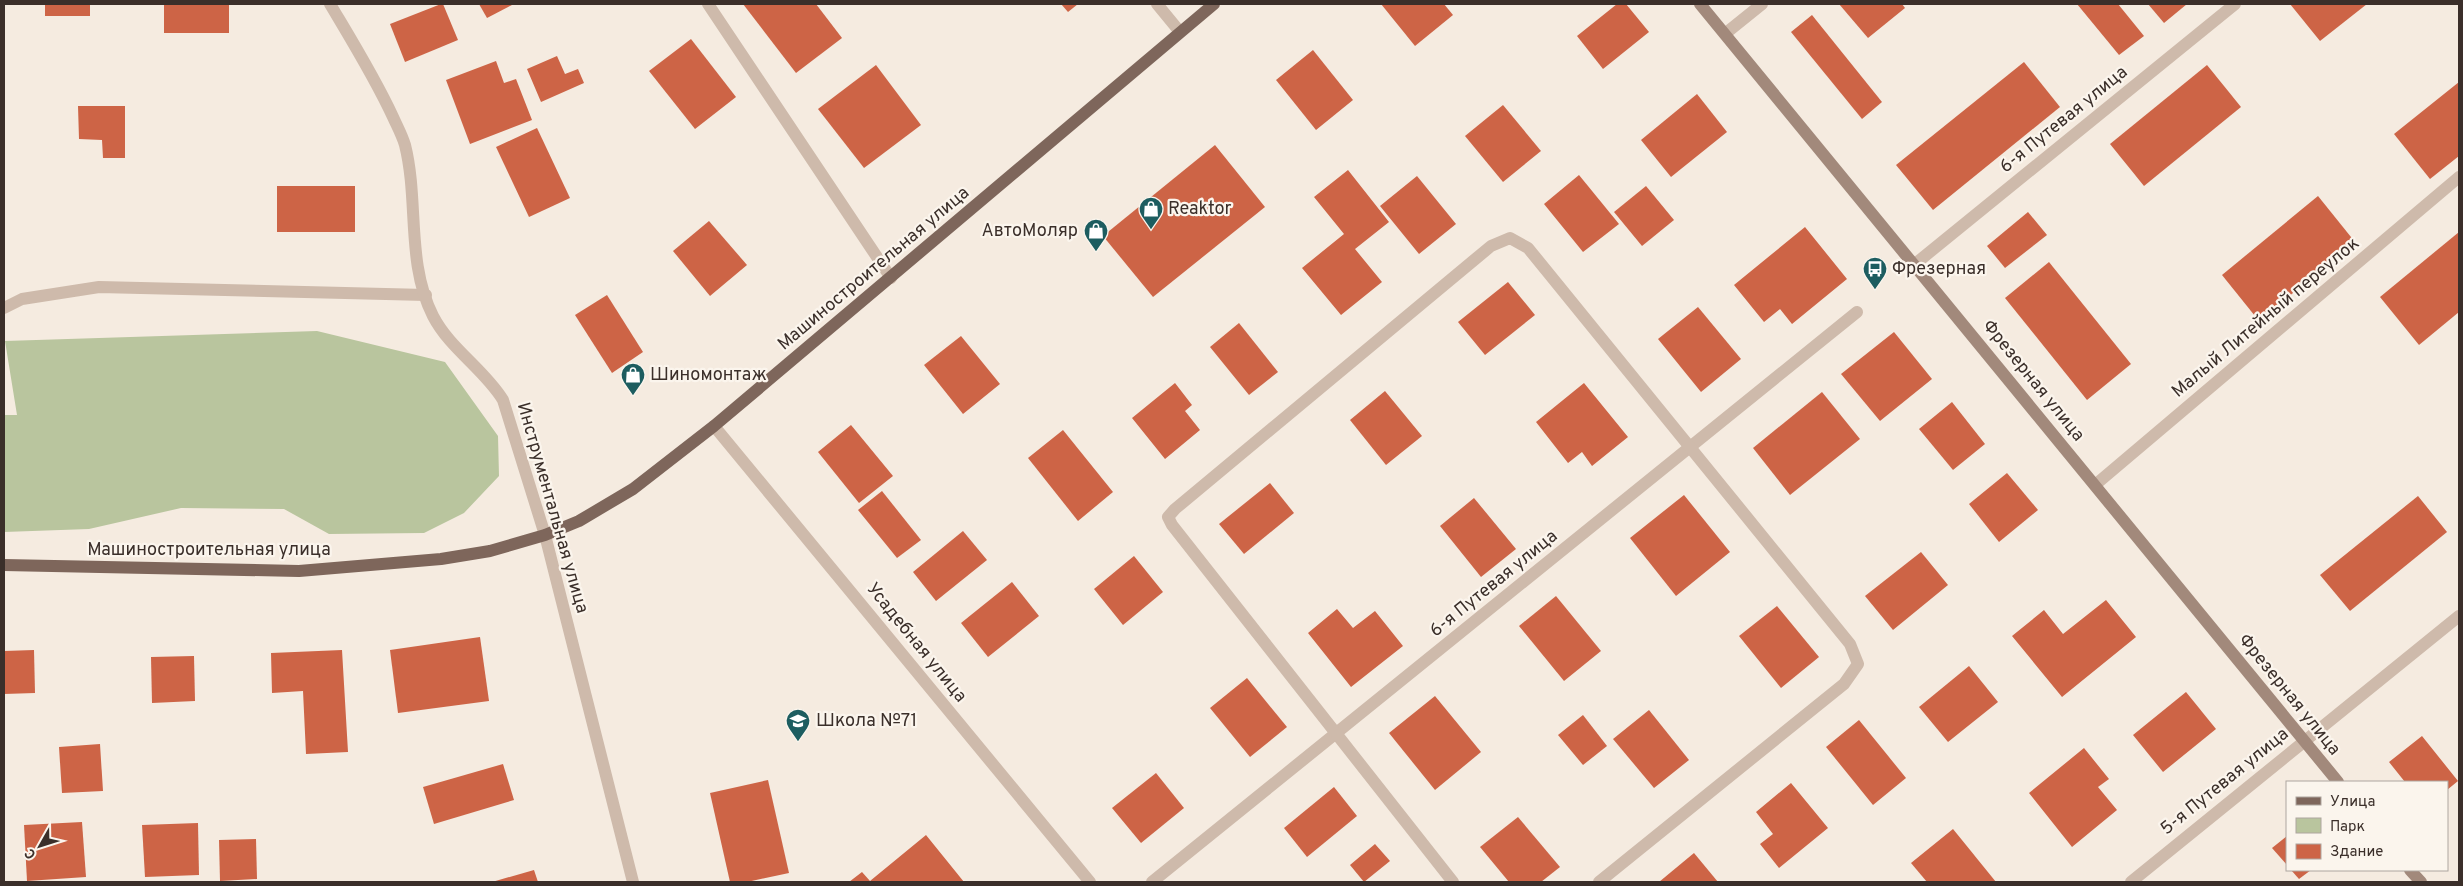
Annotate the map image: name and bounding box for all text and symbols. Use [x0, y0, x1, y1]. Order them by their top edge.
street label: 6-я Путевая улица [1995, 61, 2133, 179]
street label: Машиностроительная улица [773, 182, 975, 356]
shop icon: Reaktor [1138, 196, 1164, 230]
place label: Reaktor [1168, 198, 1232, 221]
shop icon: АвтоМоляр [1083, 218, 1109, 252]
place label: АвтоМоляр [982, 220, 1078, 243]
street label: Малый Литейный переулок [2167, 233, 2365, 403]
bus stop icon: Фрезерная [1862, 256, 1888, 290]
place label: Фрезерная [1892, 258, 1986, 281]
street label: Фрезерная улица [1977, 315, 2089, 447]
shop icon: Шиномонтаж [620, 362, 646, 396]
place label: Шиномонтаж [650, 364, 767, 387]
street label: Инструментальная улица [511, 400, 593, 616]
street label: 6-я Путевая улица [1425, 525, 1563, 643]
street label: Машиностроительная улица [87, 539, 331, 562]
street label: Усадебная улица [861, 579, 971, 707]
street label: Фрезерная улица [2233, 629, 2345, 761]
school or university icon: Школа №71 [785, 708, 811, 742]
place label: Школа №71 [816, 710, 917, 733]
street label: 5-я Путевая улица [2156, 723, 2294, 841]
legend [2286, 781, 2448, 871]
text: Улица [2330, 793, 2375, 812]
text: Парк [2330, 818, 2365, 837]
north arrow [15, 821, 65, 871]
text: Здание [2330, 843, 2383, 862]
text: С [22, 844, 40, 862]

